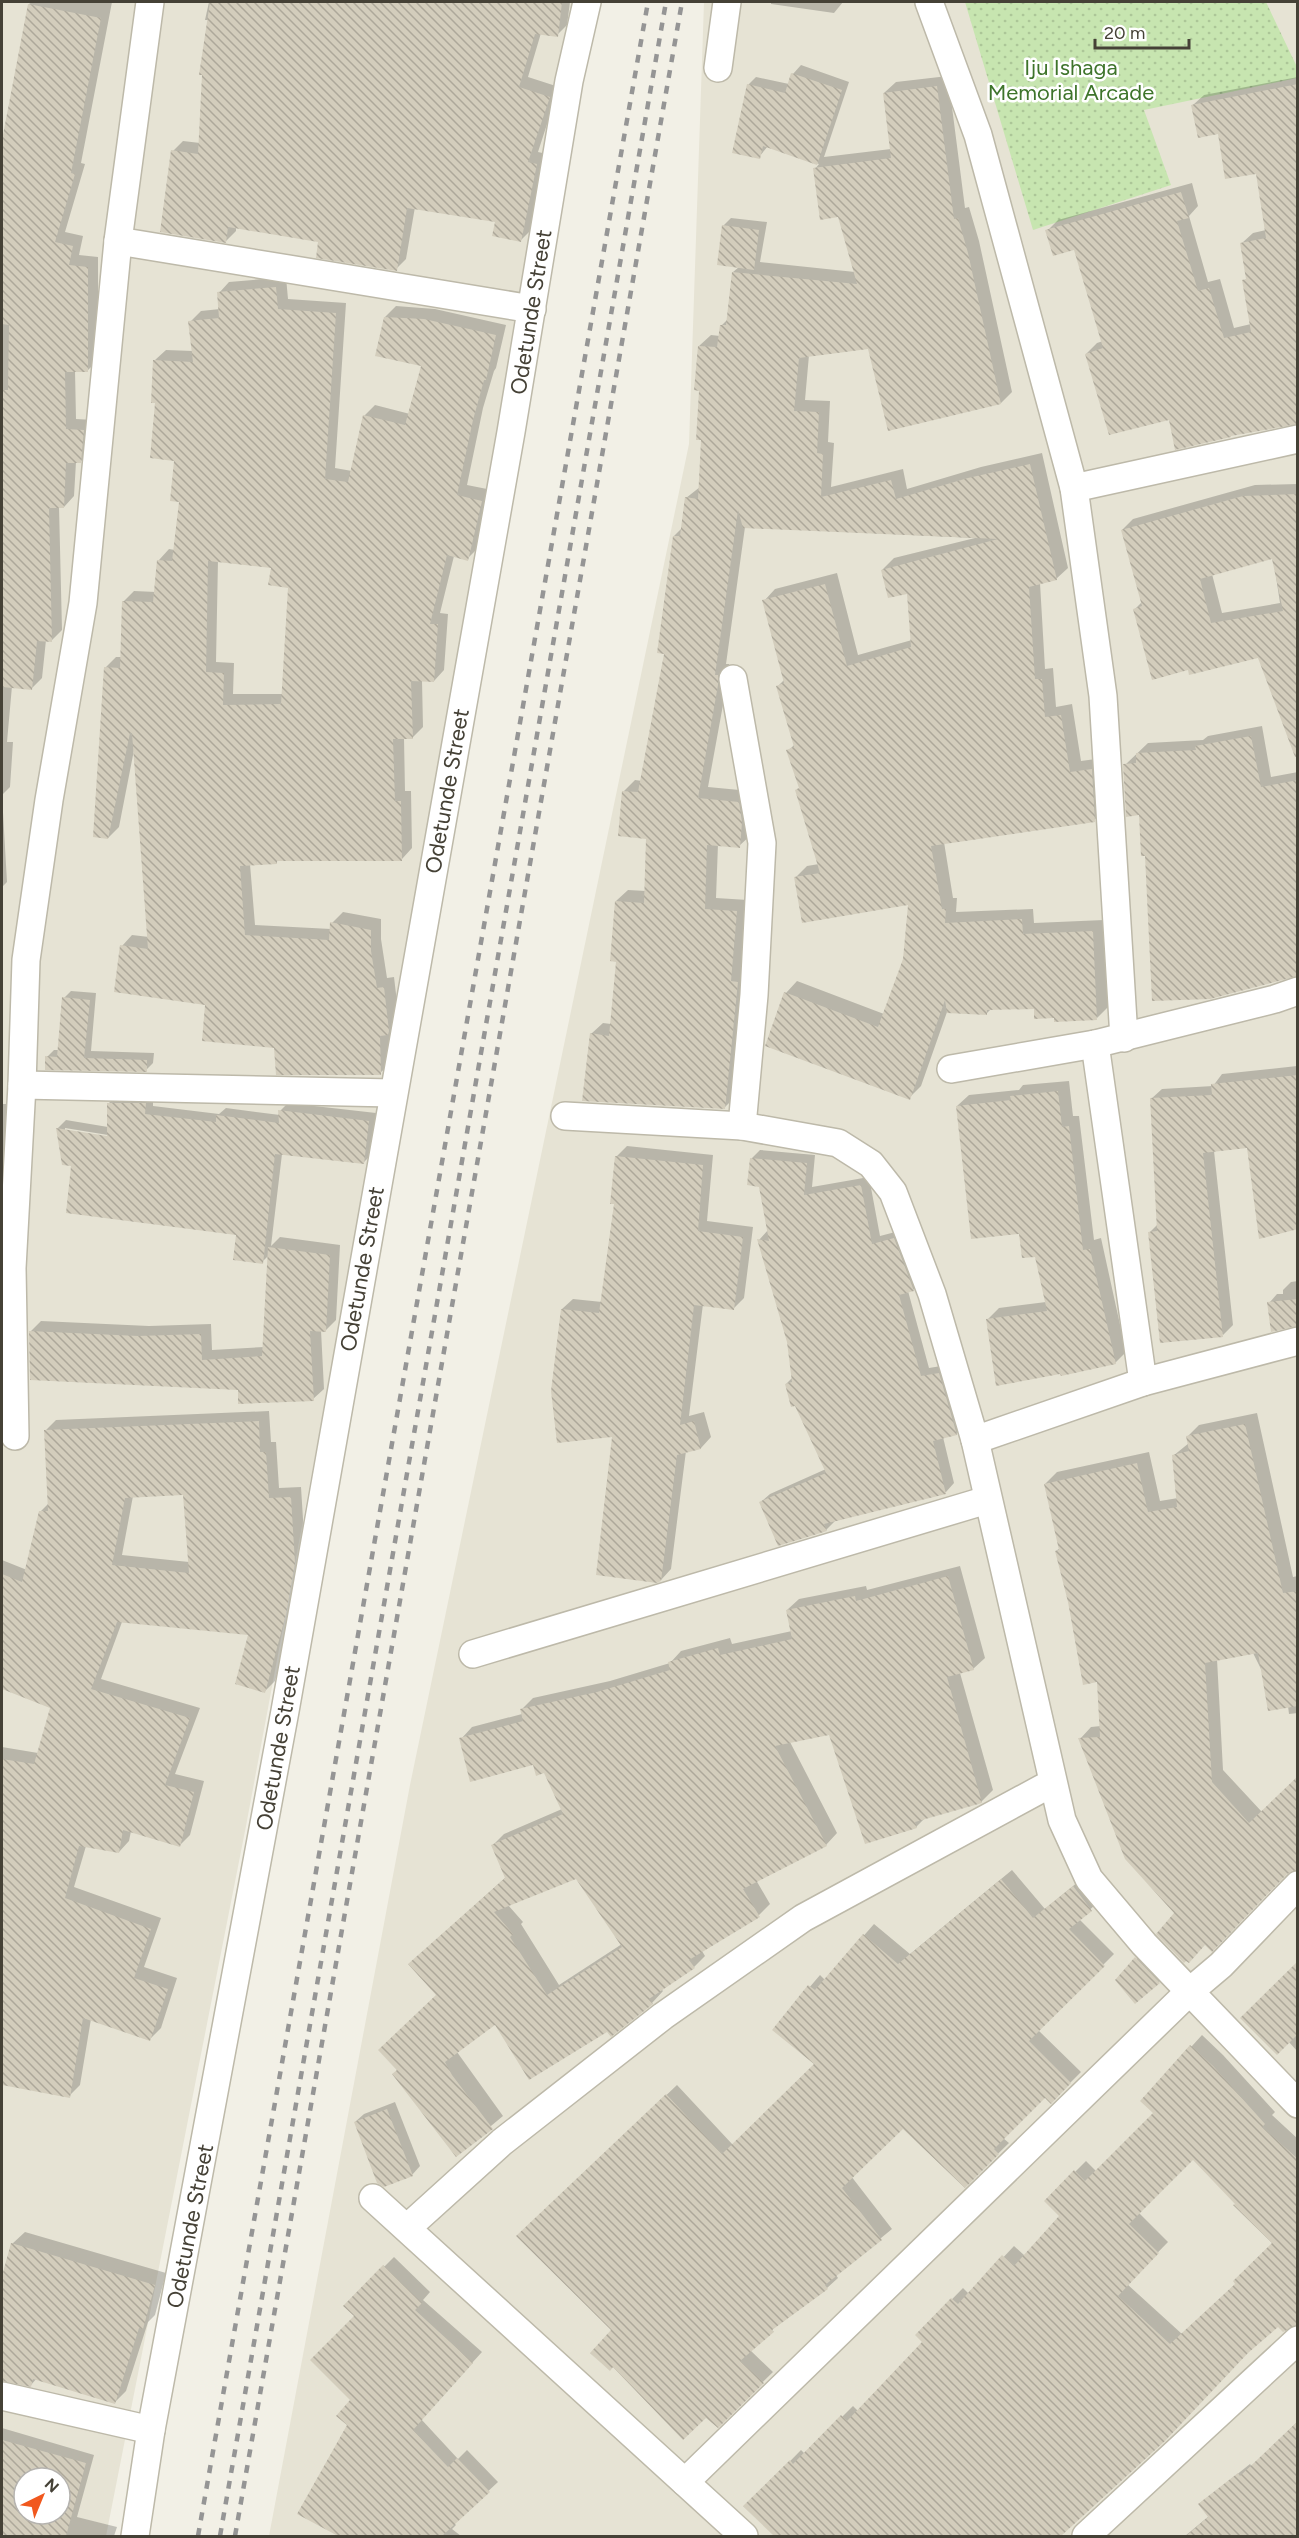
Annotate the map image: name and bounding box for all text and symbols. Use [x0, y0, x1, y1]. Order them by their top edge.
scale bar [1095, 12, 1190, 50]
text: 20 m [1104, 22, 1145, 44]
park label: Iju Ishaga Memorial Arcade [988, 54, 1154, 106]
street label: Odetunde Street [505, 228, 557, 396]
street label: Odetunde Street [419, 707, 475, 875]
street label: Odetunde Street [334, 1185, 390, 1353]
street label: Odetunde Street [250, 1664, 306, 1832]
street label: Odetunde Street [161, 2142, 219, 2310]
north arrow [12, 2466, 72, 2526]
text: N [41, 2474, 63, 2497]

